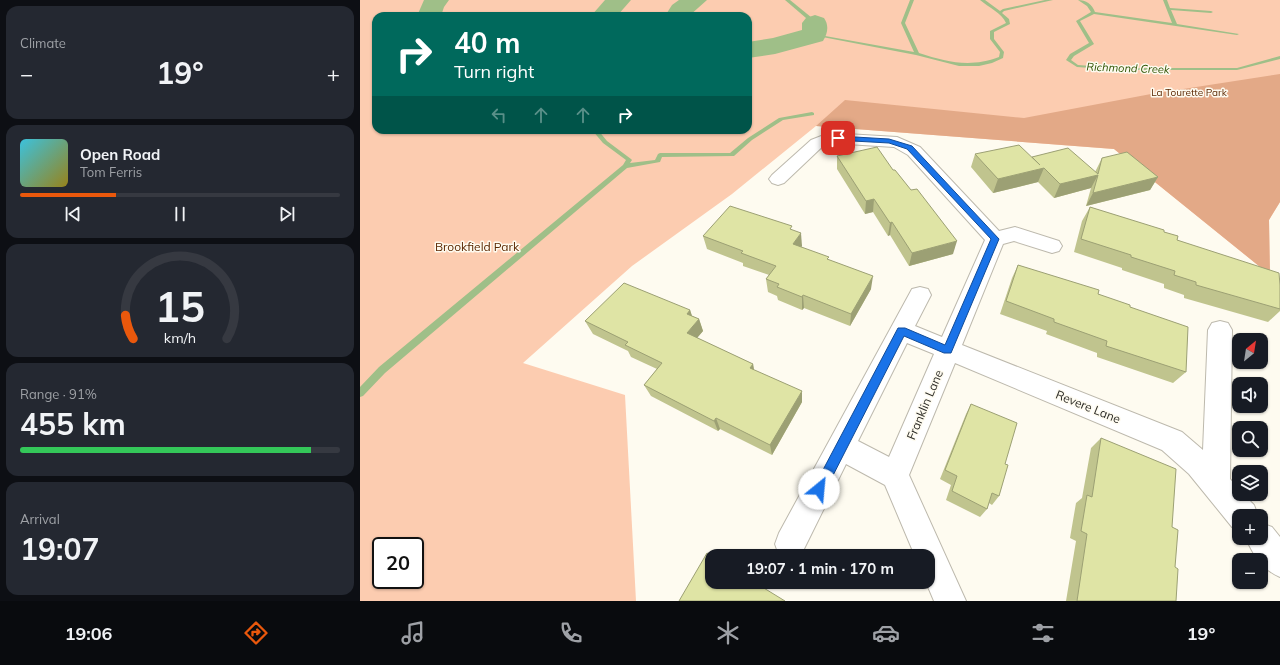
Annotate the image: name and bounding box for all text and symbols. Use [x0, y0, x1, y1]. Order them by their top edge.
text: 40 m [454, 25, 520, 60]
icon: right [388, 28, 440, 80]
text: Climate [20, 35, 66, 51]
text: 19° [156, 54, 204, 92]
text: − [20, 60, 33, 88]
text: + [327, 60, 340, 88]
text: Turn right [454, 60, 534, 83]
water label: Richmond Creek [1086, 60, 1170, 76]
park label: La Tourette Park [1151, 86, 1228, 99]
icon: left [488, 104, 510, 126]
icon: ahead [530, 104, 552, 126]
icon: ahead [572, 104, 594, 126]
icon: right [614, 104, 636, 126]
pin [821, 121, 855, 155]
icon: arrive [827, 127, 849, 149]
text: Open Road [80, 145, 160, 164]
text: Tom Ferris [80, 164, 142, 180]
icon: previous [62, 203, 84, 225]
icon: pause [169, 203, 191, 225]
icon: next [276, 203, 298, 225]
park label: Brookfield Park [435, 239, 520, 254]
text: 15 [155, 279, 205, 331]
text: km/h [164, 328, 196, 346]
north arrow [1232, 333, 1268, 369]
map controls [1232, 333, 1268, 589]
street label: Franklin Lane [903, 368, 946, 442]
button: sound [1232, 377, 1268, 413]
text: Range · 91% [20, 386, 97, 402]
street label: Revere Lane [1054, 387, 1123, 426]
text: 455 km [20, 405, 126, 443]
button: search [1232, 421, 1268, 457]
button: layers [1232, 465, 1268, 501]
position arrow [798, 468, 840, 510]
button: + [1232, 509, 1268, 545]
text: Arrival [20, 511, 60, 527]
text: 19:07 [20, 530, 99, 568]
speed limit sign: 20 [372, 537, 424, 589]
button: − [1232, 553, 1268, 589]
text: 19:07 · 1 min · 170 m [746, 559, 894, 578]
icon: directions [242, 619, 270, 647]
icon: music [399, 619, 427, 647]
icon: phone [557, 619, 585, 647]
icon: climate [714, 619, 742, 647]
icon: car [872, 619, 900, 647]
icon: filters [1029, 619, 1057, 647]
text: 19:06 [65, 622, 112, 645]
text: 19° [1187, 622, 1215, 645]

